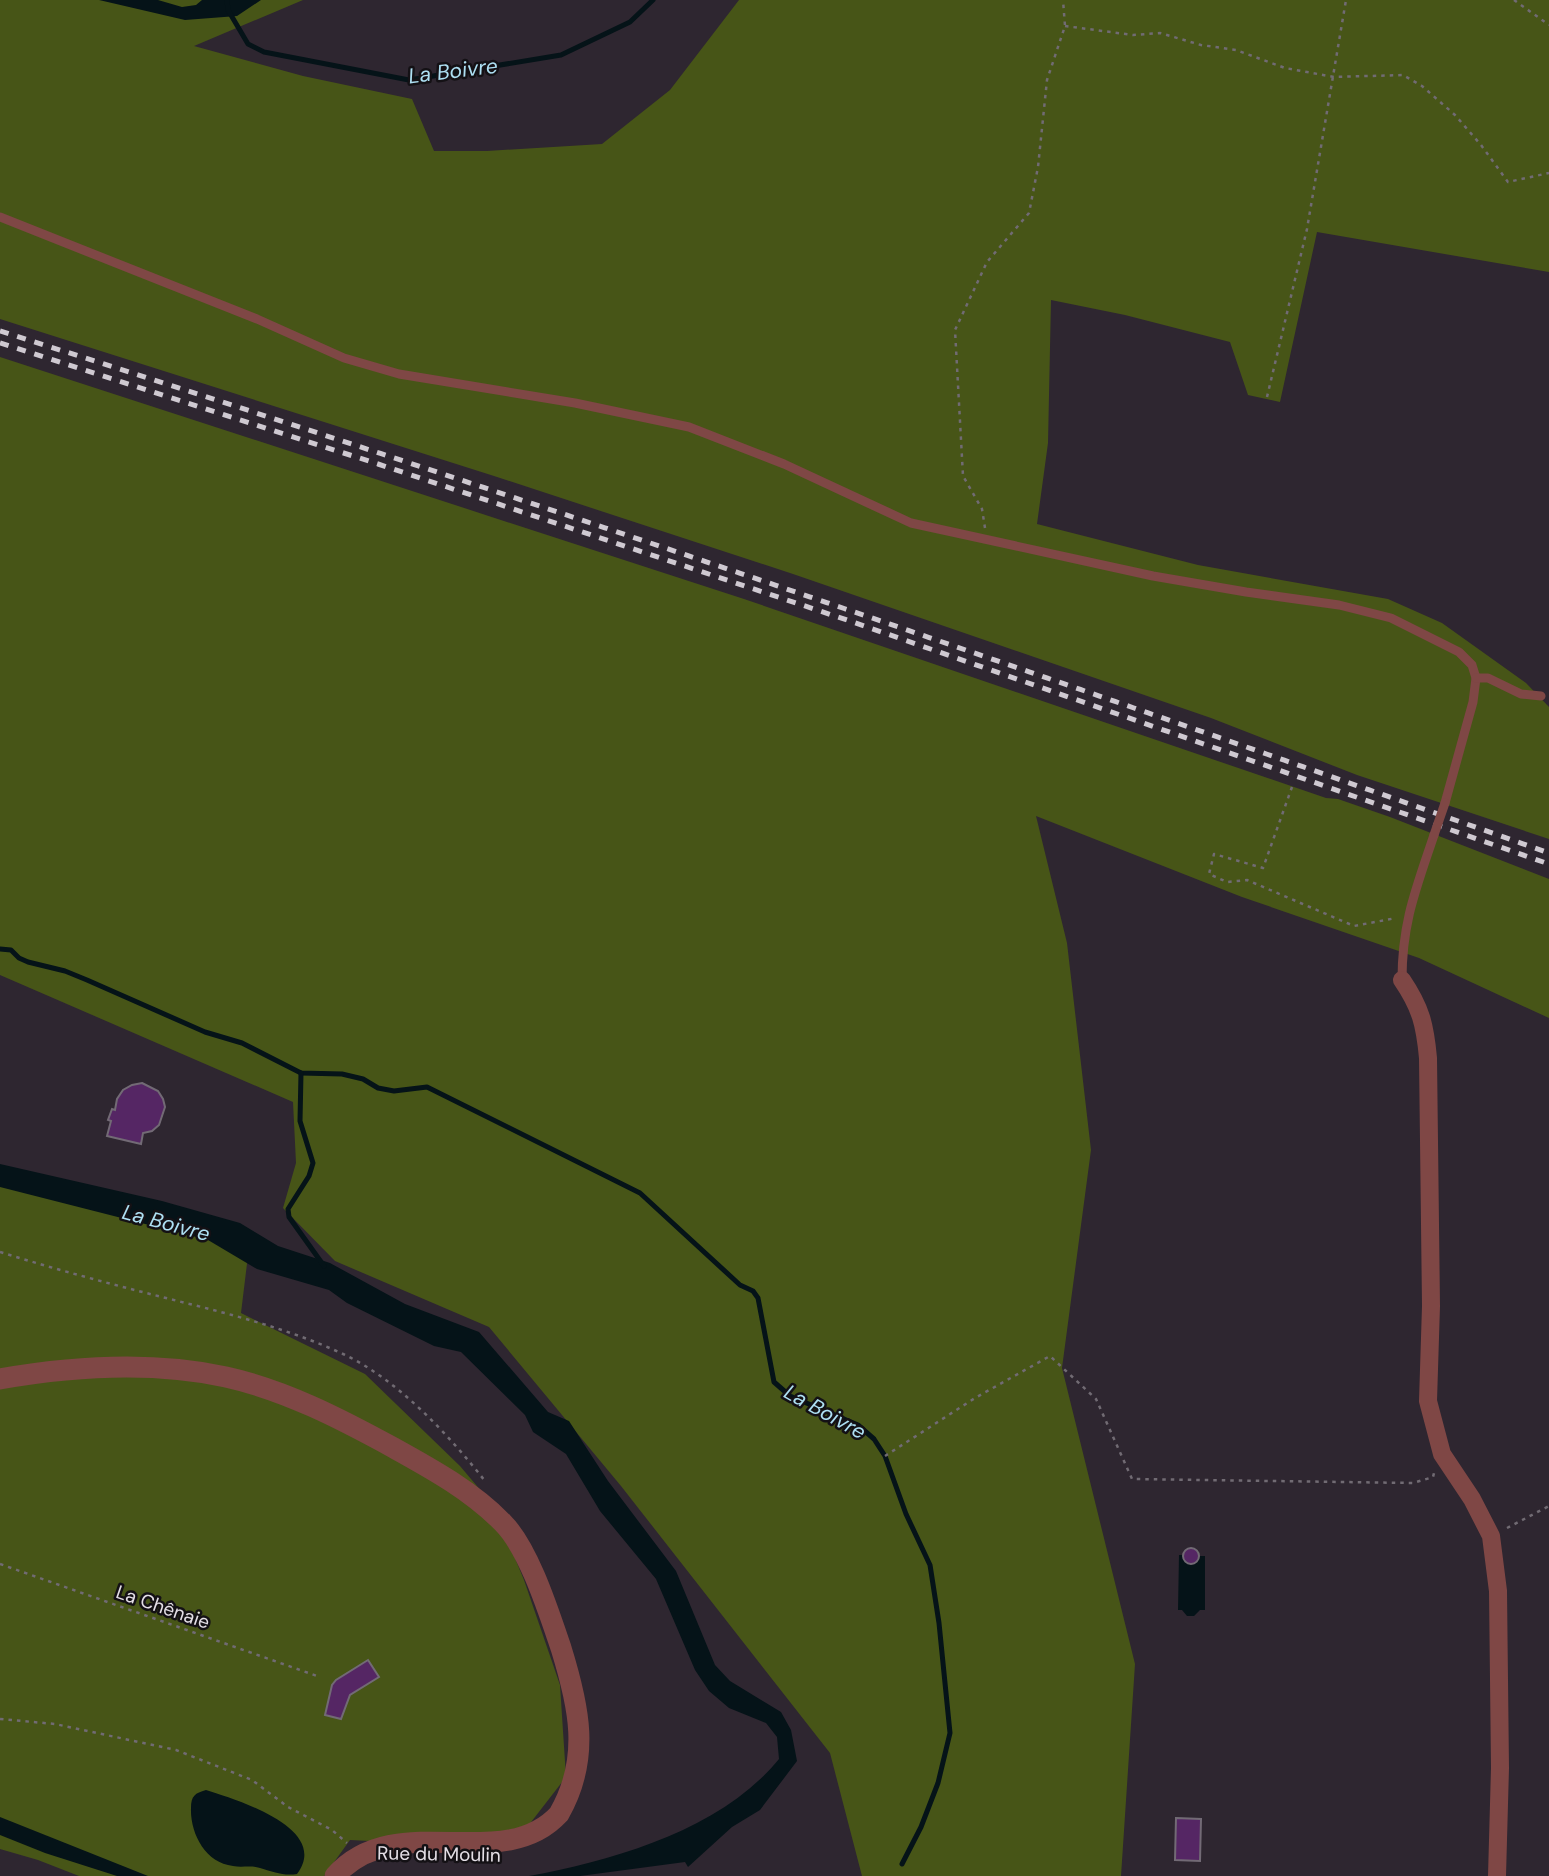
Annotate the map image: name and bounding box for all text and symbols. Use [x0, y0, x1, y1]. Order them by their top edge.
water label: La Boivre [407, 52, 499, 90]
water label: La Boivre [119, 1198, 213, 1248]
water label: La Boivre [779, 1378, 871, 1446]
street label: La Chênaie [113, 1579, 213, 1635]
street label: Rue du Moulin [377, 1840, 501, 1868]

